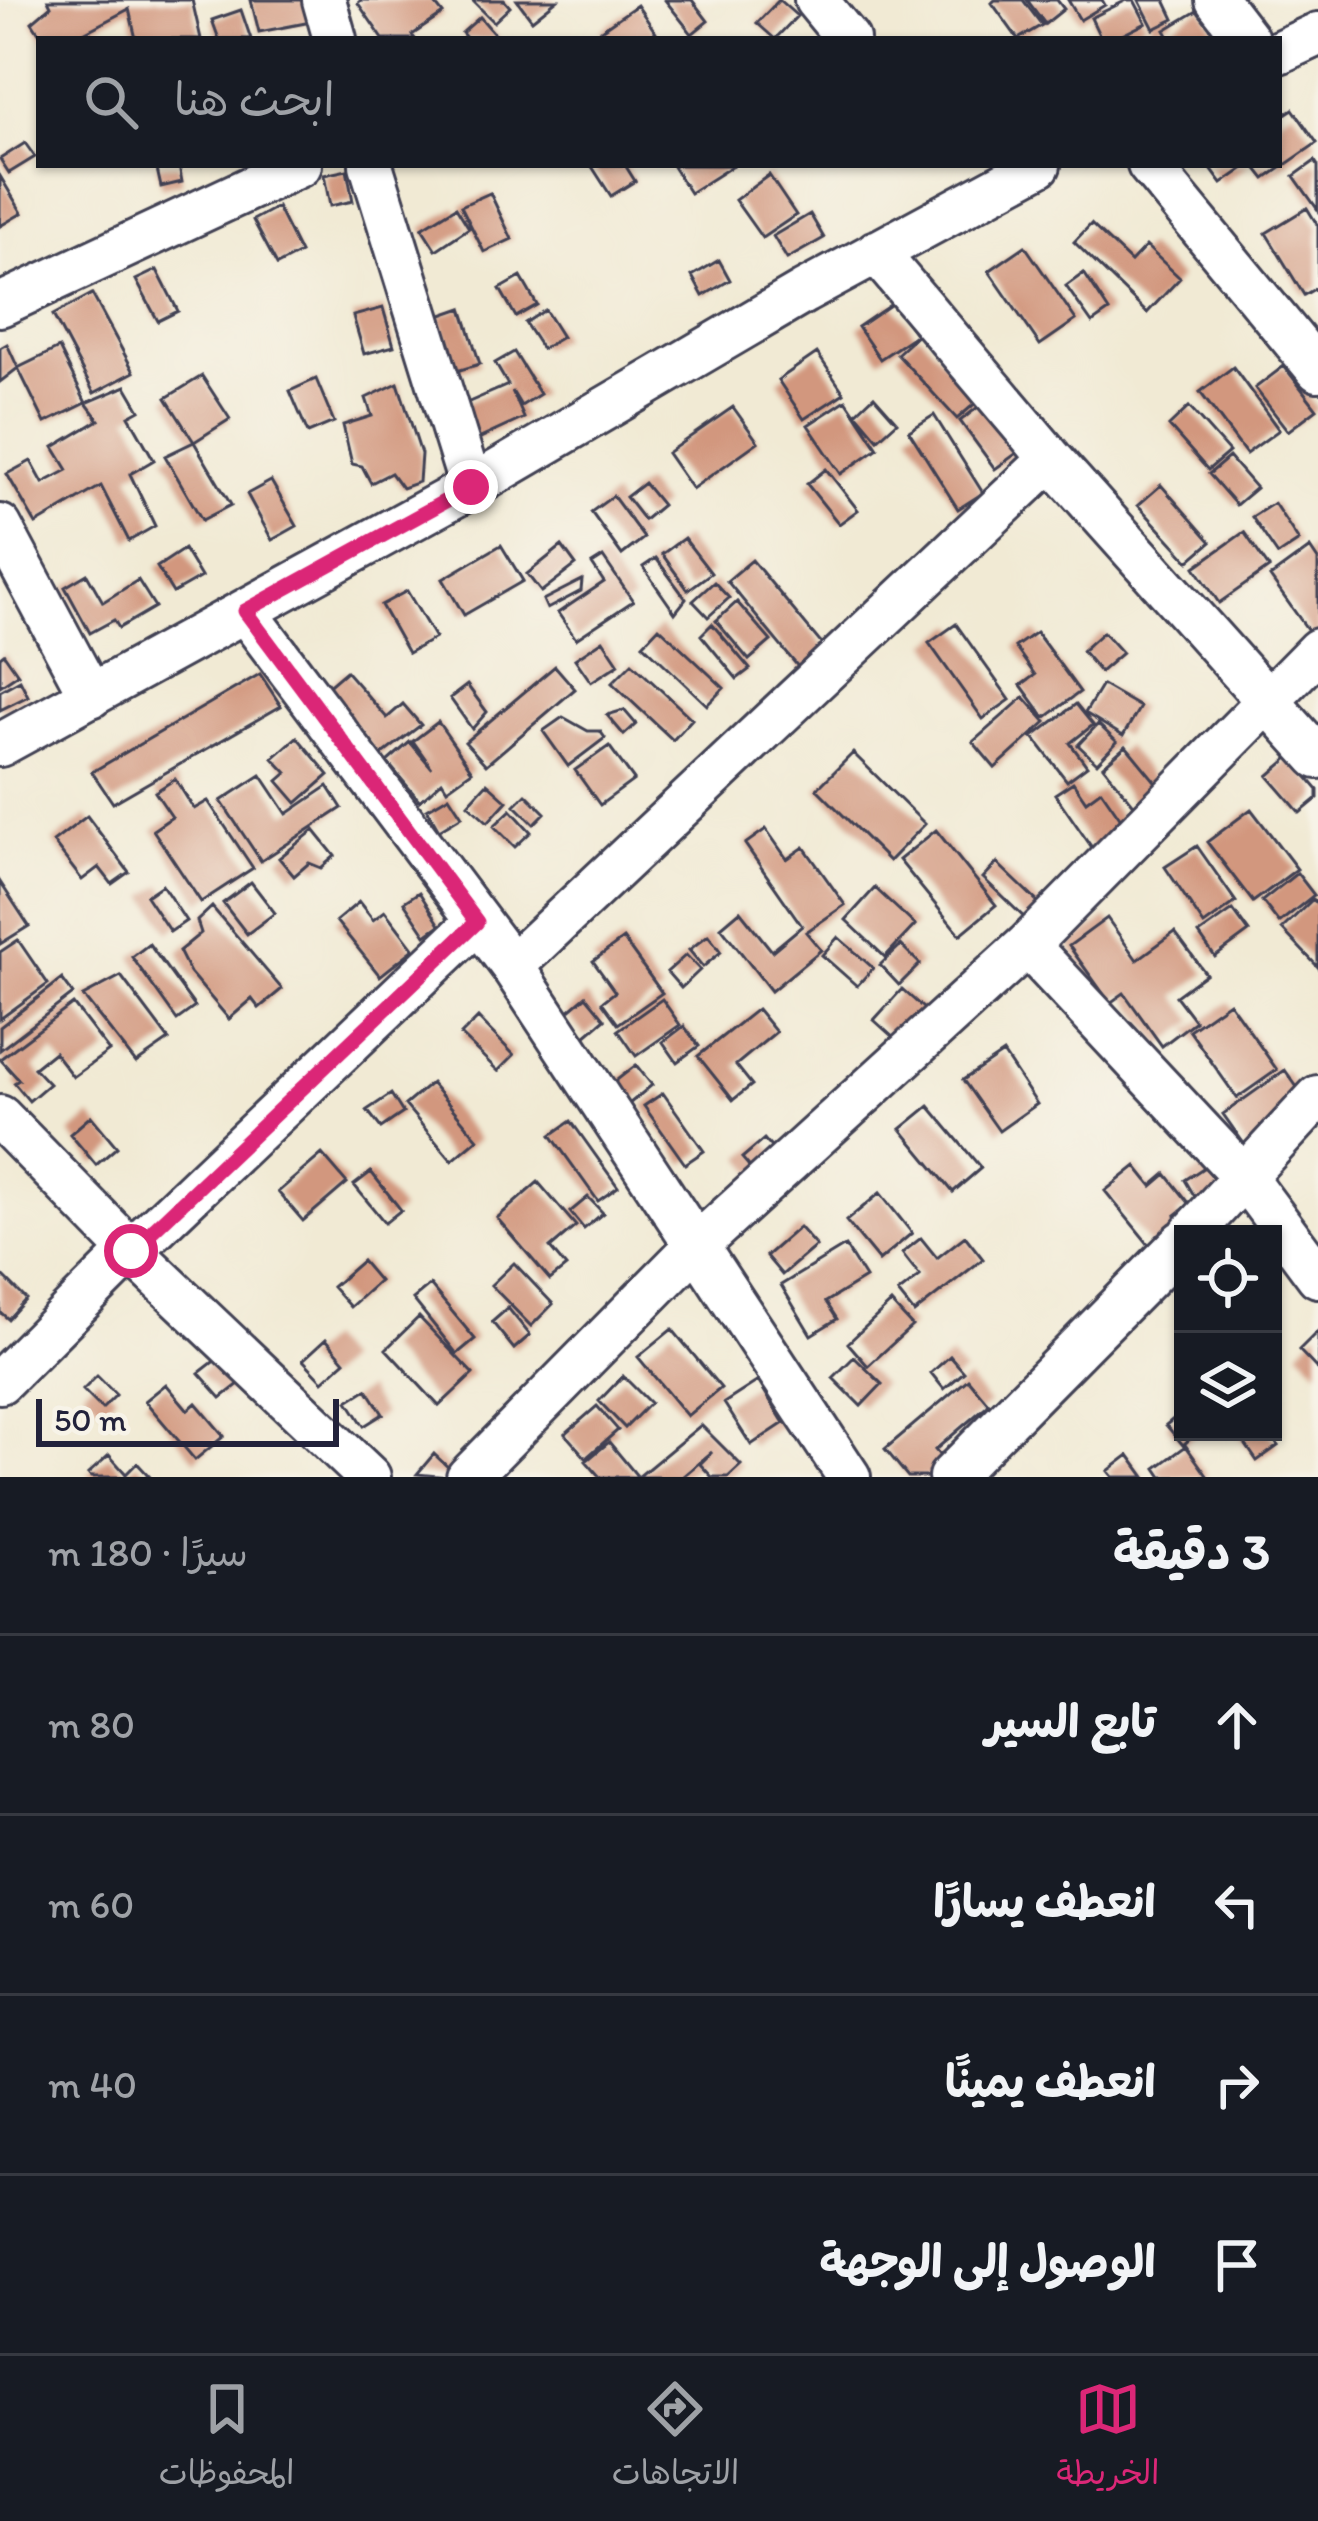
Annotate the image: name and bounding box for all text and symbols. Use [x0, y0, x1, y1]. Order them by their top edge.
search box [36, 36, 1282, 168]
icon: search [78, 69, 144, 135]
text: ابحث هنا [174, 72, 335, 126]
route end [444, 460, 498, 514]
route start [104, 1224, 158, 1278]
map controls [1174, 1225, 1282, 1441]
button: locate [1174, 1225, 1282, 1333]
button: layers [1174, 1333, 1282, 1441]
scale bar [36, 1393, 339, 1446]
text: 50 m [54, 1400, 127, 1439]
text: 3 دقيقة [1113, 1521, 1270, 1582]
text: سيرًا · 180 m [48, 1529, 248, 1576]
icon: ahead [1204, 1692, 1270, 1758]
text: تابع السير [986, 1694, 1156, 1748]
text: 80 m [48, 1701, 135, 1748]
icon: left [1204, 1872, 1270, 1938]
text: انعطف يسارًا [933, 1874, 1156, 1928]
text: 60 m [48, 1881, 134, 1928]
icon: right [1204, 2052, 1270, 2118]
text: انعطف يمينًا [945, 2054, 1156, 2108]
text: 40 m [48, 2061, 137, 2108]
icon: arrive [1204, 2232, 1270, 2298]
text: الوصول إلى الوجهة [819, 2234, 1156, 2288]
tab: المحفوظات [159, 2376, 295, 2502]
tab: الاتجاهات [612, 2376, 739, 2502]
tab: الخريطة [1056, 2376, 1159, 2502]

